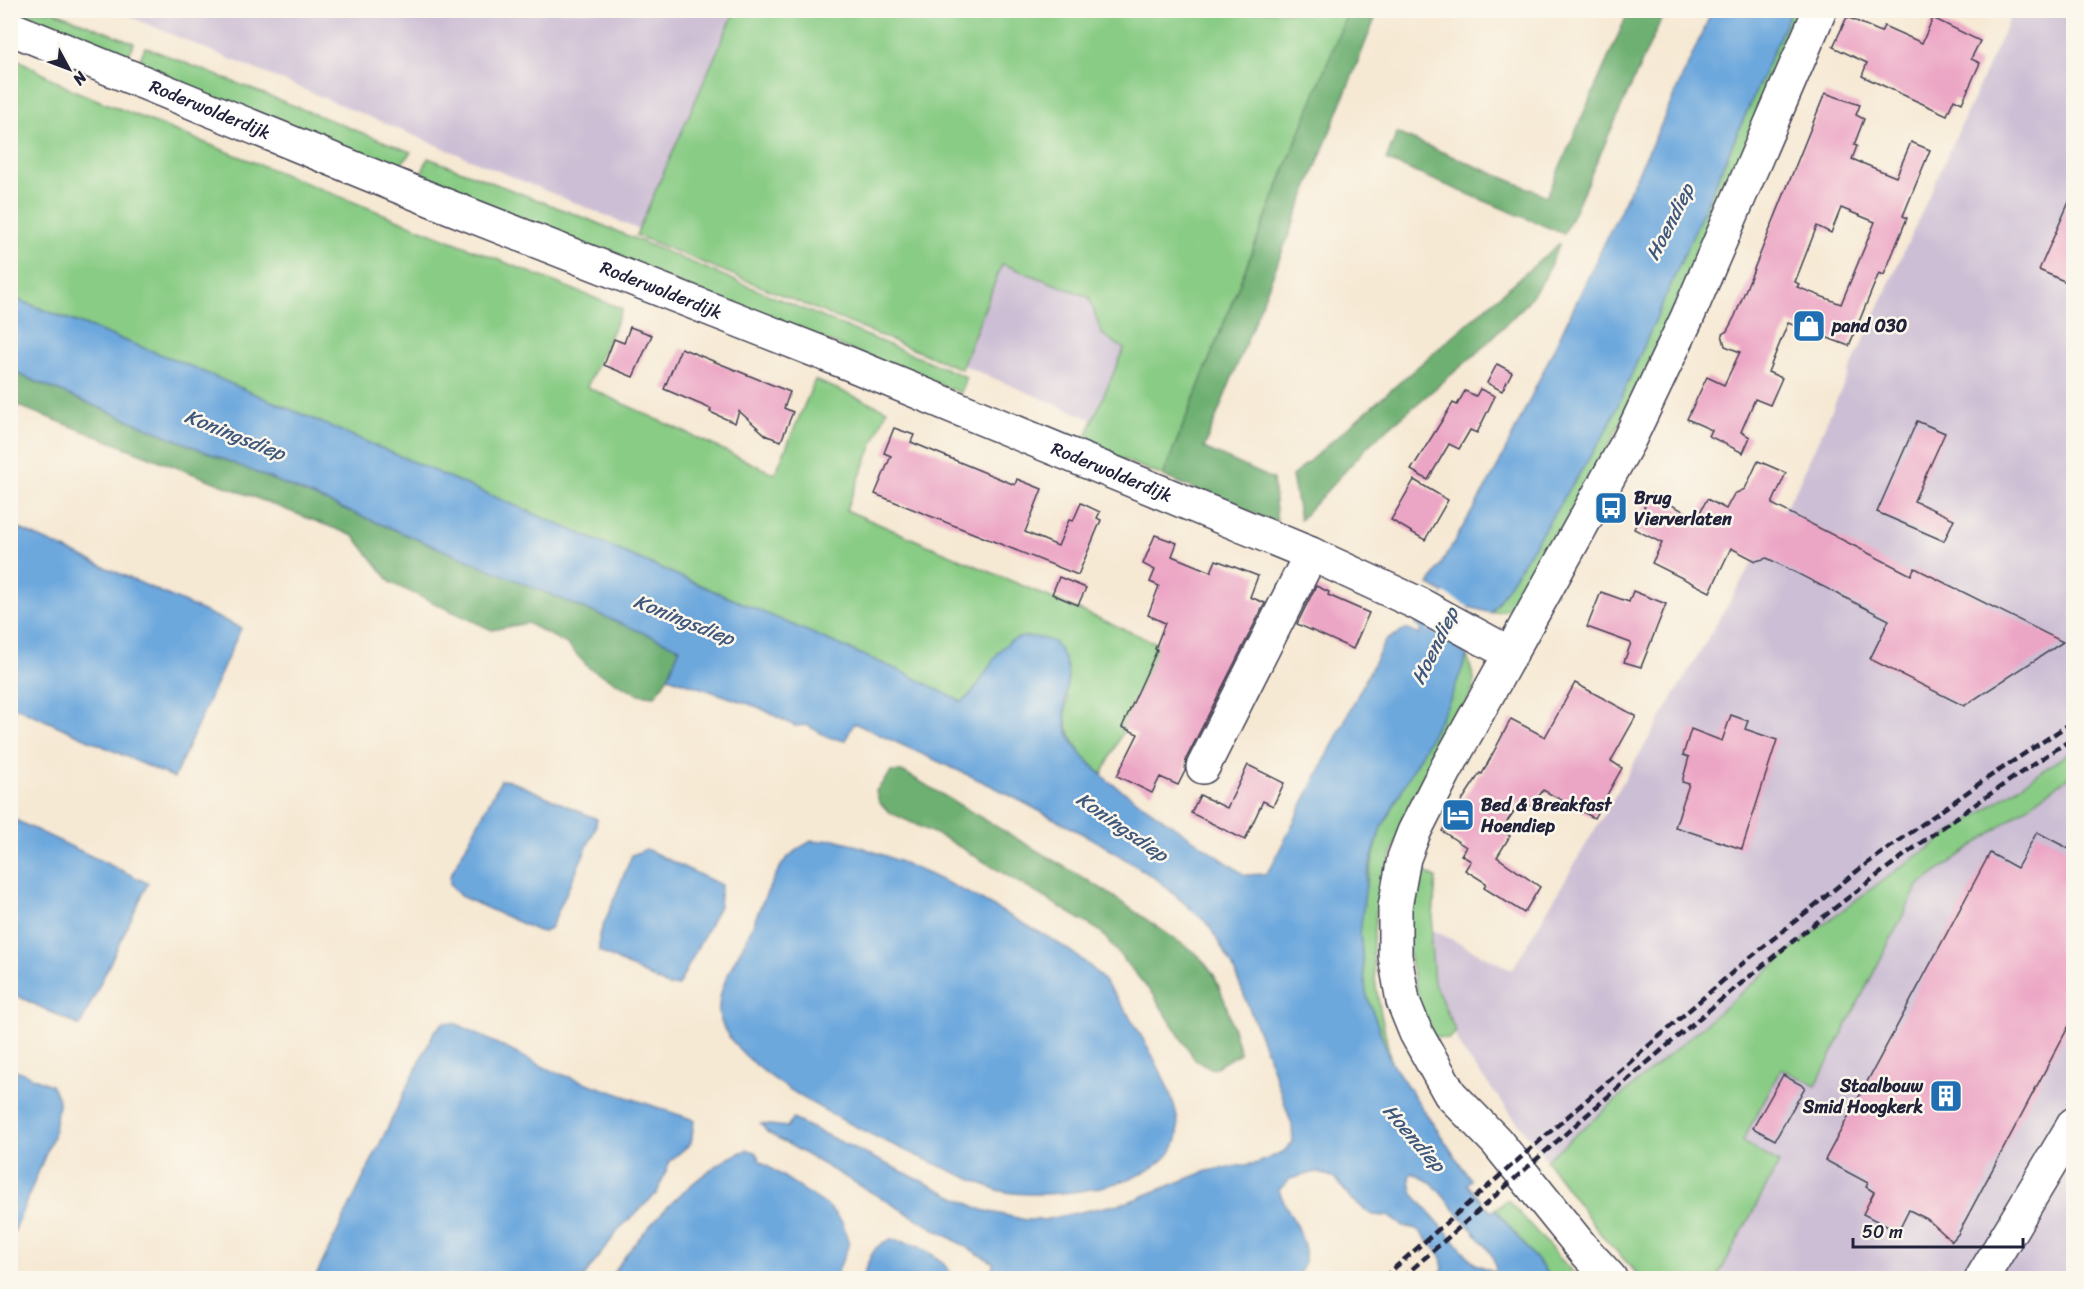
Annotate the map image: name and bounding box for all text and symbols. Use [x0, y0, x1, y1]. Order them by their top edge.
north arrow [39, 39, 99, 99]
text: N [65, 64, 95, 93]
street label: Roderwolderdijk [144, 70, 276, 149]
water label: Hoendiep [1636, 176, 1705, 267]
street label: Roderwolderdijk [595, 252, 727, 328]
shop icon: pand 030 [1791, 308, 1827, 344]
place label: pand 030 [1831, 310, 1907, 342]
water label: Koningsdiep [179, 399, 292, 472]
street label: Roderwolderdijk [1046, 433, 1178, 511]
place label: Brug Vierverlaten [1634, 482, 1732, 535]
bus stop icon: Brug Vierverlaten [1593, 490, 1629, 526]
water label: Koningsdiep [628, 584, 741, 657]
water label: Hoendiep [1401, 600, 1469, 691]
water label: Koningsdiep [1069, 782, 1176, 872]
place label: Bed & Breakfast Hoendiep [1480, 789, 1613, 842]
hotel icon: Bed & Breakfast Hoendiep [1440, 797, 1476, 833]
place label: Staalbouw Smid Hoogkerk [1802, 1070, 1924, 1123]
building icon: Staalbouw Smid Hoogkerk [1928, 1078, 1964, 1114]
water label: Hoendiep [1374, 1095, 1455, 1182]
scale bar [1853, 1211, 2022, 1249]
text: 50 m [1862, 1216, 1903, 1248]

